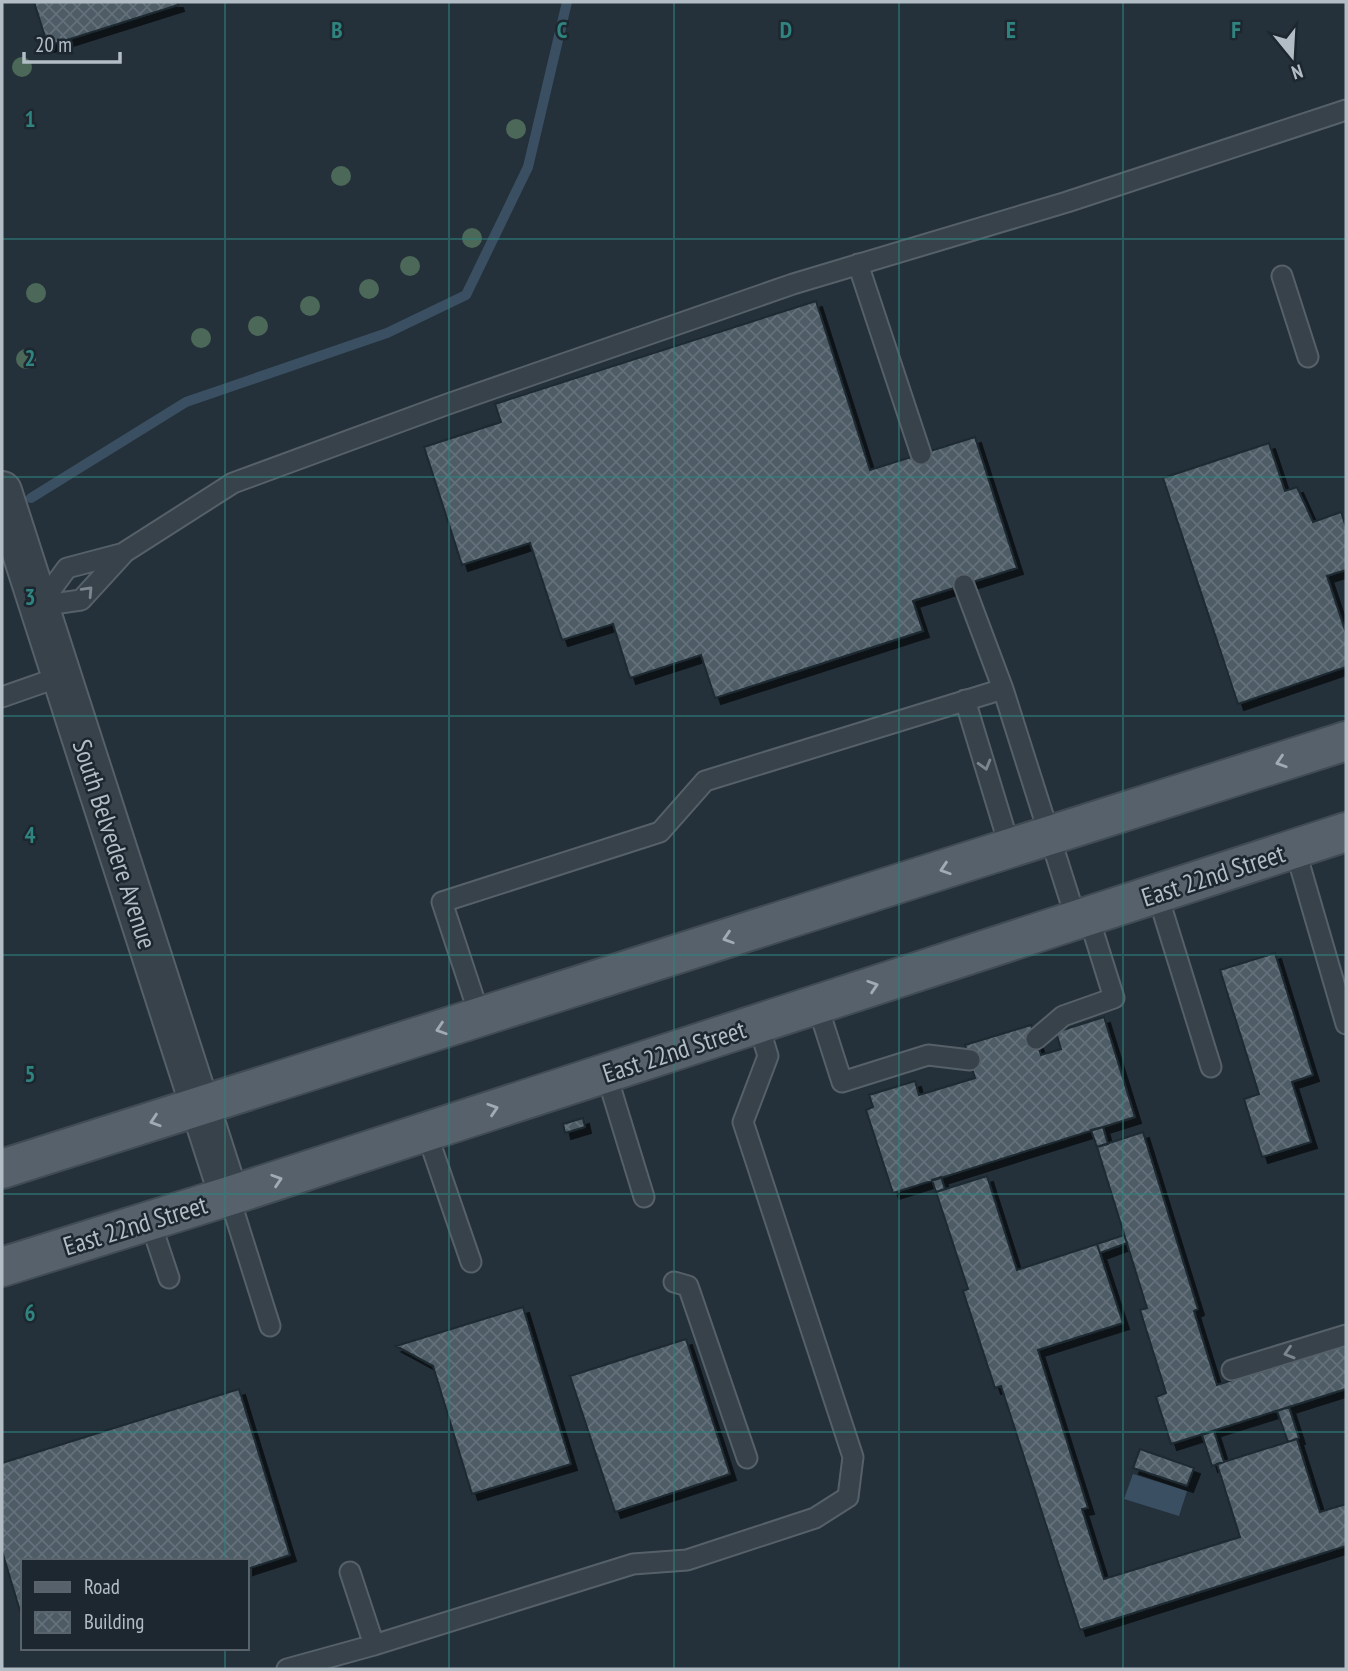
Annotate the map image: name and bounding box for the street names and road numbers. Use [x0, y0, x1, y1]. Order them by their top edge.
street label: South Belvedere Avenue [66, 735, 164, 953]
street label: East 22nd Street [1137, 836, 1289, 914]
street label: East 22nd Street [598, 1012, 750, 1090]
street label: East 22nd Street [59, 1188, 211, 1262]

